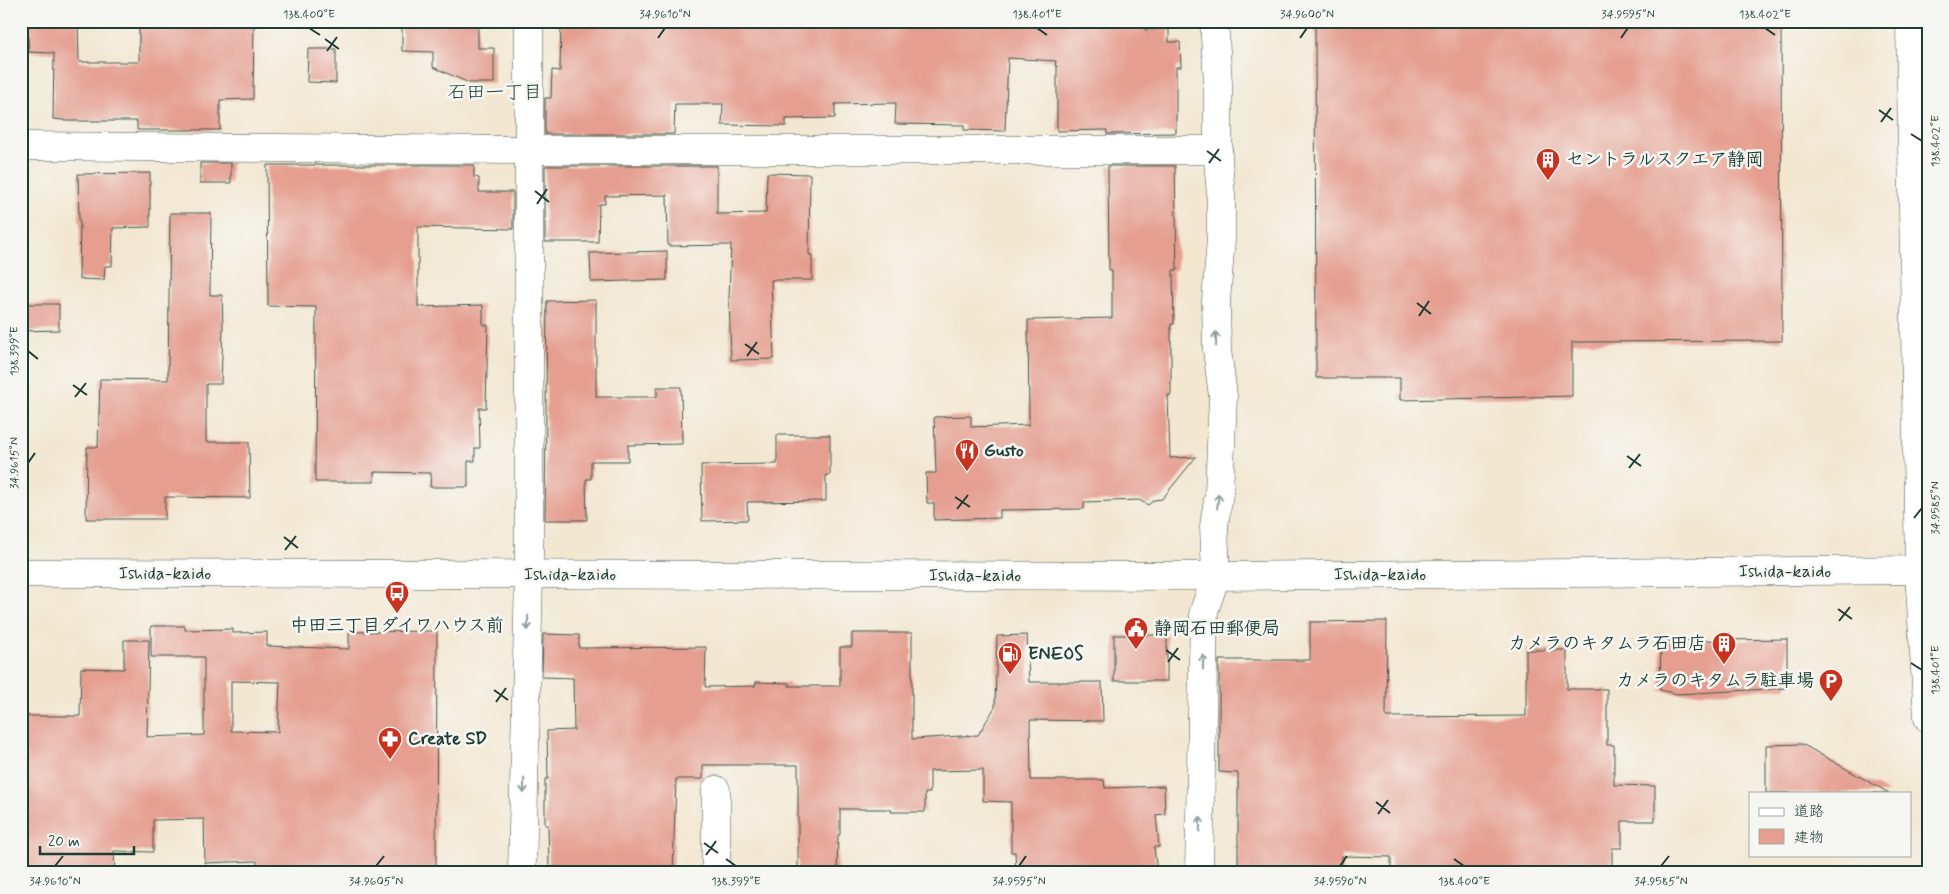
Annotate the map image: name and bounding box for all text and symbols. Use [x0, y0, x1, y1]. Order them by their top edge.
text: 138.400°E [283, 7, 335, 23]
text: 34.9610°N [639, 7, 691, 23]
text: 138.401°E [1012, 7, 1062, 23]
text: 34.9600°N [1280, 7, 1334, 23]
text: 34.9595°N [1601, 7, 1655, 23]
text: 138.402°E [1739, 7, 1791, 23]
district label: 石田一丁目 [447, 80, 543, 105]
text: 138.402°E [1928, 115, 1944, 167]
building icon: セントラルスクエア静岡 [1535, 147, 1561, 181]
place label: セントラルスクエア静岡 [1566, 148, 1763, 172]
text: 138.399°E [7, 326, 23, 376]
one-way arrow [1212, 332, 1221, 348]
text: 34.9615°N [7, 437, 23, 489]
restaurant icon: Gusto [954, 438, 980, 472]
place label: Gusto [984, 439, 1024, 463]
text: 34.9585°N [1928, 481, 1944, 535]
one-way arrow [1213, 493, 1223, 509]
street label: Ishida-kaido [1739, 560, 1831, 584]
street label: Ishida-kaido [119, 562, 211, 586]
street label: Ishida-kaido [524, 563, 616, 587]
street label: Ishida-kaido [1334, 563, 1426, 587]
street label: Ishida-kaido [929, 564, 1021, 588]
bus stop icon: 中田三丁目ダイワハウス前 [384, 580, 410, 614]
place label: 中田三丁目ダイワハウス前 [290, 614, 504, 638]
one-way arrow [523, 615, 533, 631]
public building icon: 静岡石田郵便局 [1123, 616, 1149, 650]
place label: 静岡石田郵便局 [1154, 617, 1280, 641]
building icon: カメラのキタムラ石田店 [1711, 631, 1737, 665]
place label: カメラのキタムラ石田店 [1508, 632, 1706, 656]
fuel station icon: ENEOS [997, 641, 1023, 675]
place label: ENEOS [1028, 642, 1084, 666]
text: 138.401°E [1928, 645, 1944, 695]
one-way arrow [1198, 654, 1208, 670]
parking icon: カメラのキタムラ駐車場 [1818, 668, 1844, 702]
place label: カメラのキタムラ駐車場 [1616, 669, 1814, 693]
pharmacy icon: Create SD [377, 726, 403, 760]
place label: Create SD [408, 727, 487, 751]
one-way arrow [519, 777, 529, 793]
legend [1749, 792, 1912, 856]
text: 道路 [1794, 802, 1824, 822]
one-way arrow [1195, 816, 1205, 832]
scale bar [40, 824, 134, 856]
text: 建物 [1794, 828, 1824, 848]
text: 20 m [48, 832, 80, 852]
text: 34.9610°N [29, 874, 81, 890]
text: 34.9605°N [349, 874, 403, 890]
text: 138.399°E [711, 874, 761, 890]
text: 34.9595°N [992, 874, 1046, 890]
text: 34.9590°N [1314, 874, 1366, 890]
text: 138.400°E [1438, 874, 1490, 890]
text: 34.9585°N [1634, 874, 1688, 890]

